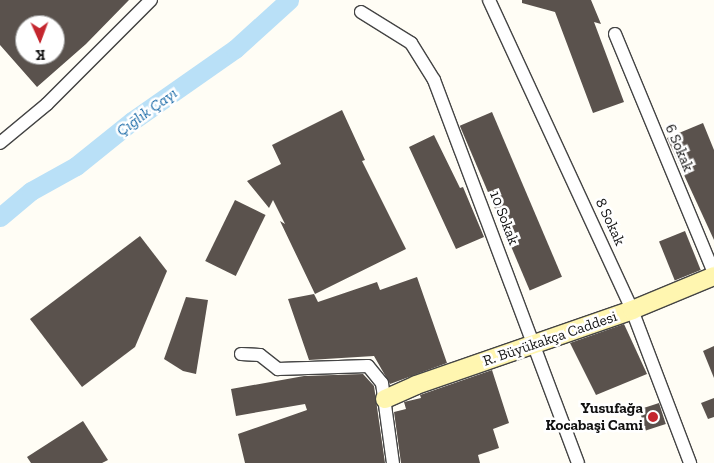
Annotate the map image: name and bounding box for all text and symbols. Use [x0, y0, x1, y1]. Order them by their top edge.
north arrow [15, 15, 65, 65]
text: K [35, 46, 46, 63]
water label: Çığlık Çayı [113, 83, 181, 141]
street label: 6 Sokak [661, 122, 697, 174]
street label: 10 Sokak [485, 188, 523, 248]
street label: 8 Sokak [591, 196, 629, 248]
street label: R. Büyükakça Caddesi [481, 308, 619, 370]
place label: Yusufağa Kocabaşi Cami [546, 399, 643, 434]
marker: Yusufağa Kocabaşi Cami [647, 411, 659, 423]

